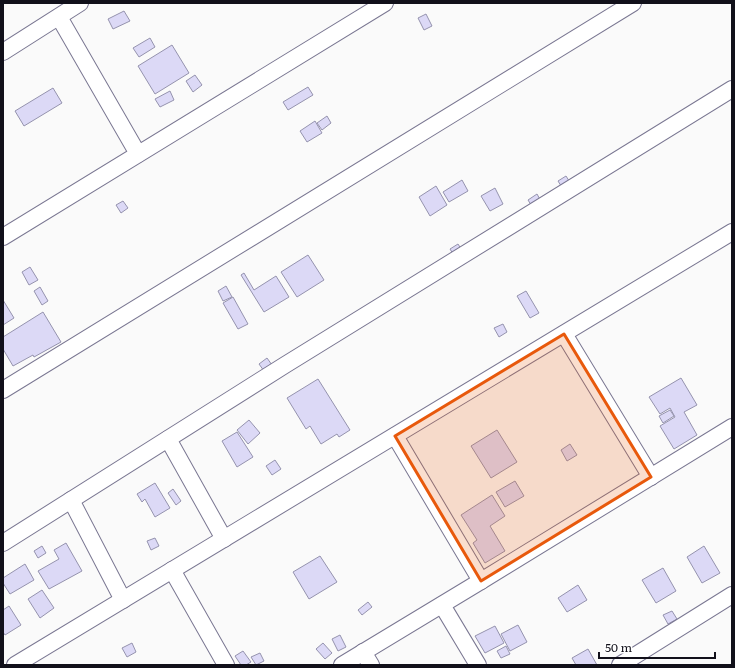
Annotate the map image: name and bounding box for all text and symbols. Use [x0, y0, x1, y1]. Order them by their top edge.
scale bar [599, 634, 715, 660]
text: 50 m [605, 638, 632, 656]

